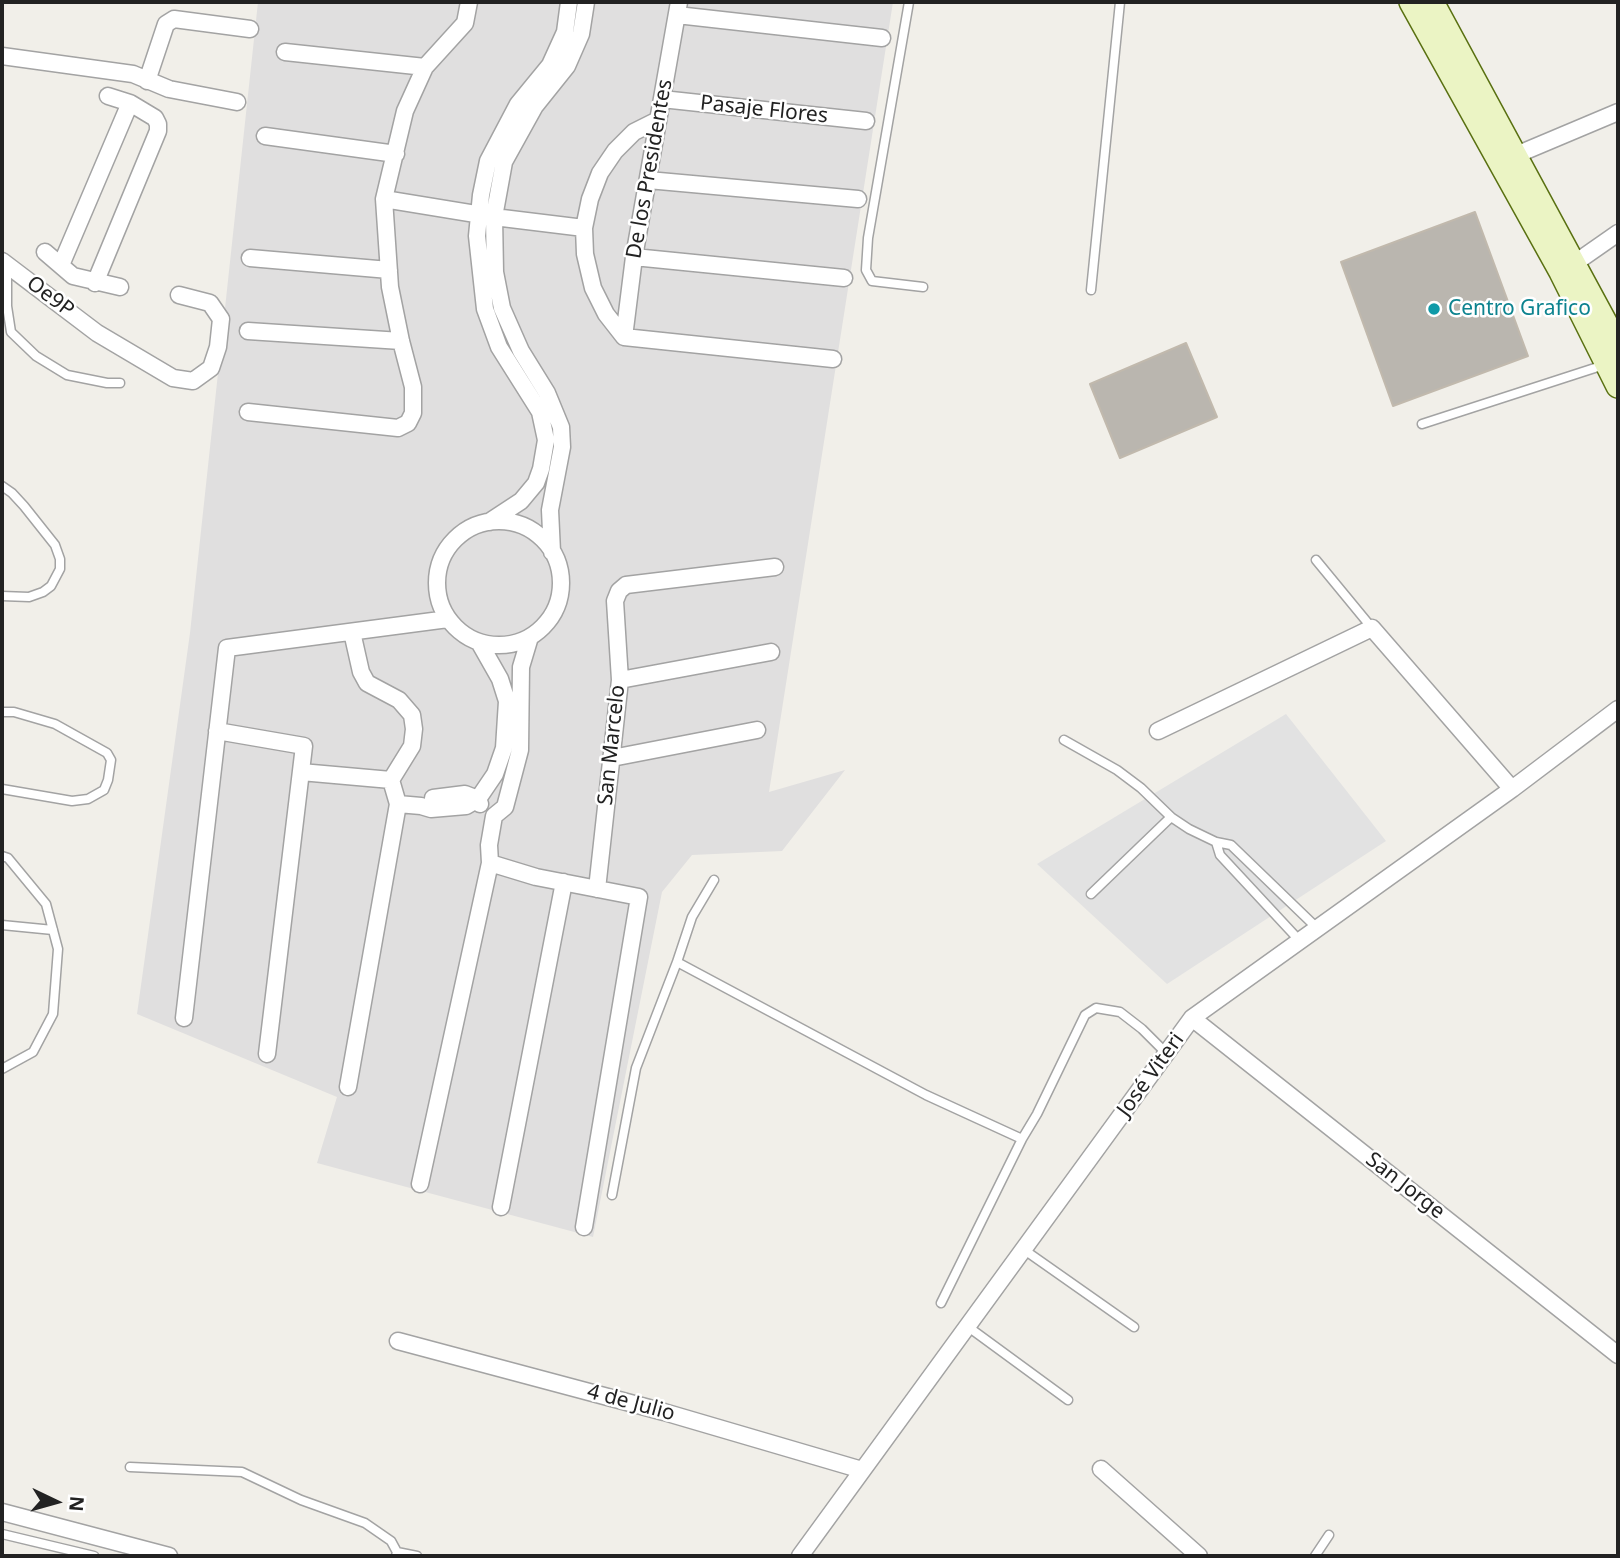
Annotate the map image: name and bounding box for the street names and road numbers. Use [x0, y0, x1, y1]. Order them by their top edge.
street label: De los Presidentes [622, 77, 678, 261]
street label: Pasaje Flores [699, 91, 829, 129]
street label: Oe9P [21, 271, 79, 323]
street label: San Marcelo [593, 684, 631, 806]
street label: José Viteri [1112, 1028, 1190, 1122]
street label: San Jorge [1360, 1147, 1450, 1225]
street label: 4 de Julio [584, 1379, 678, 1427]

